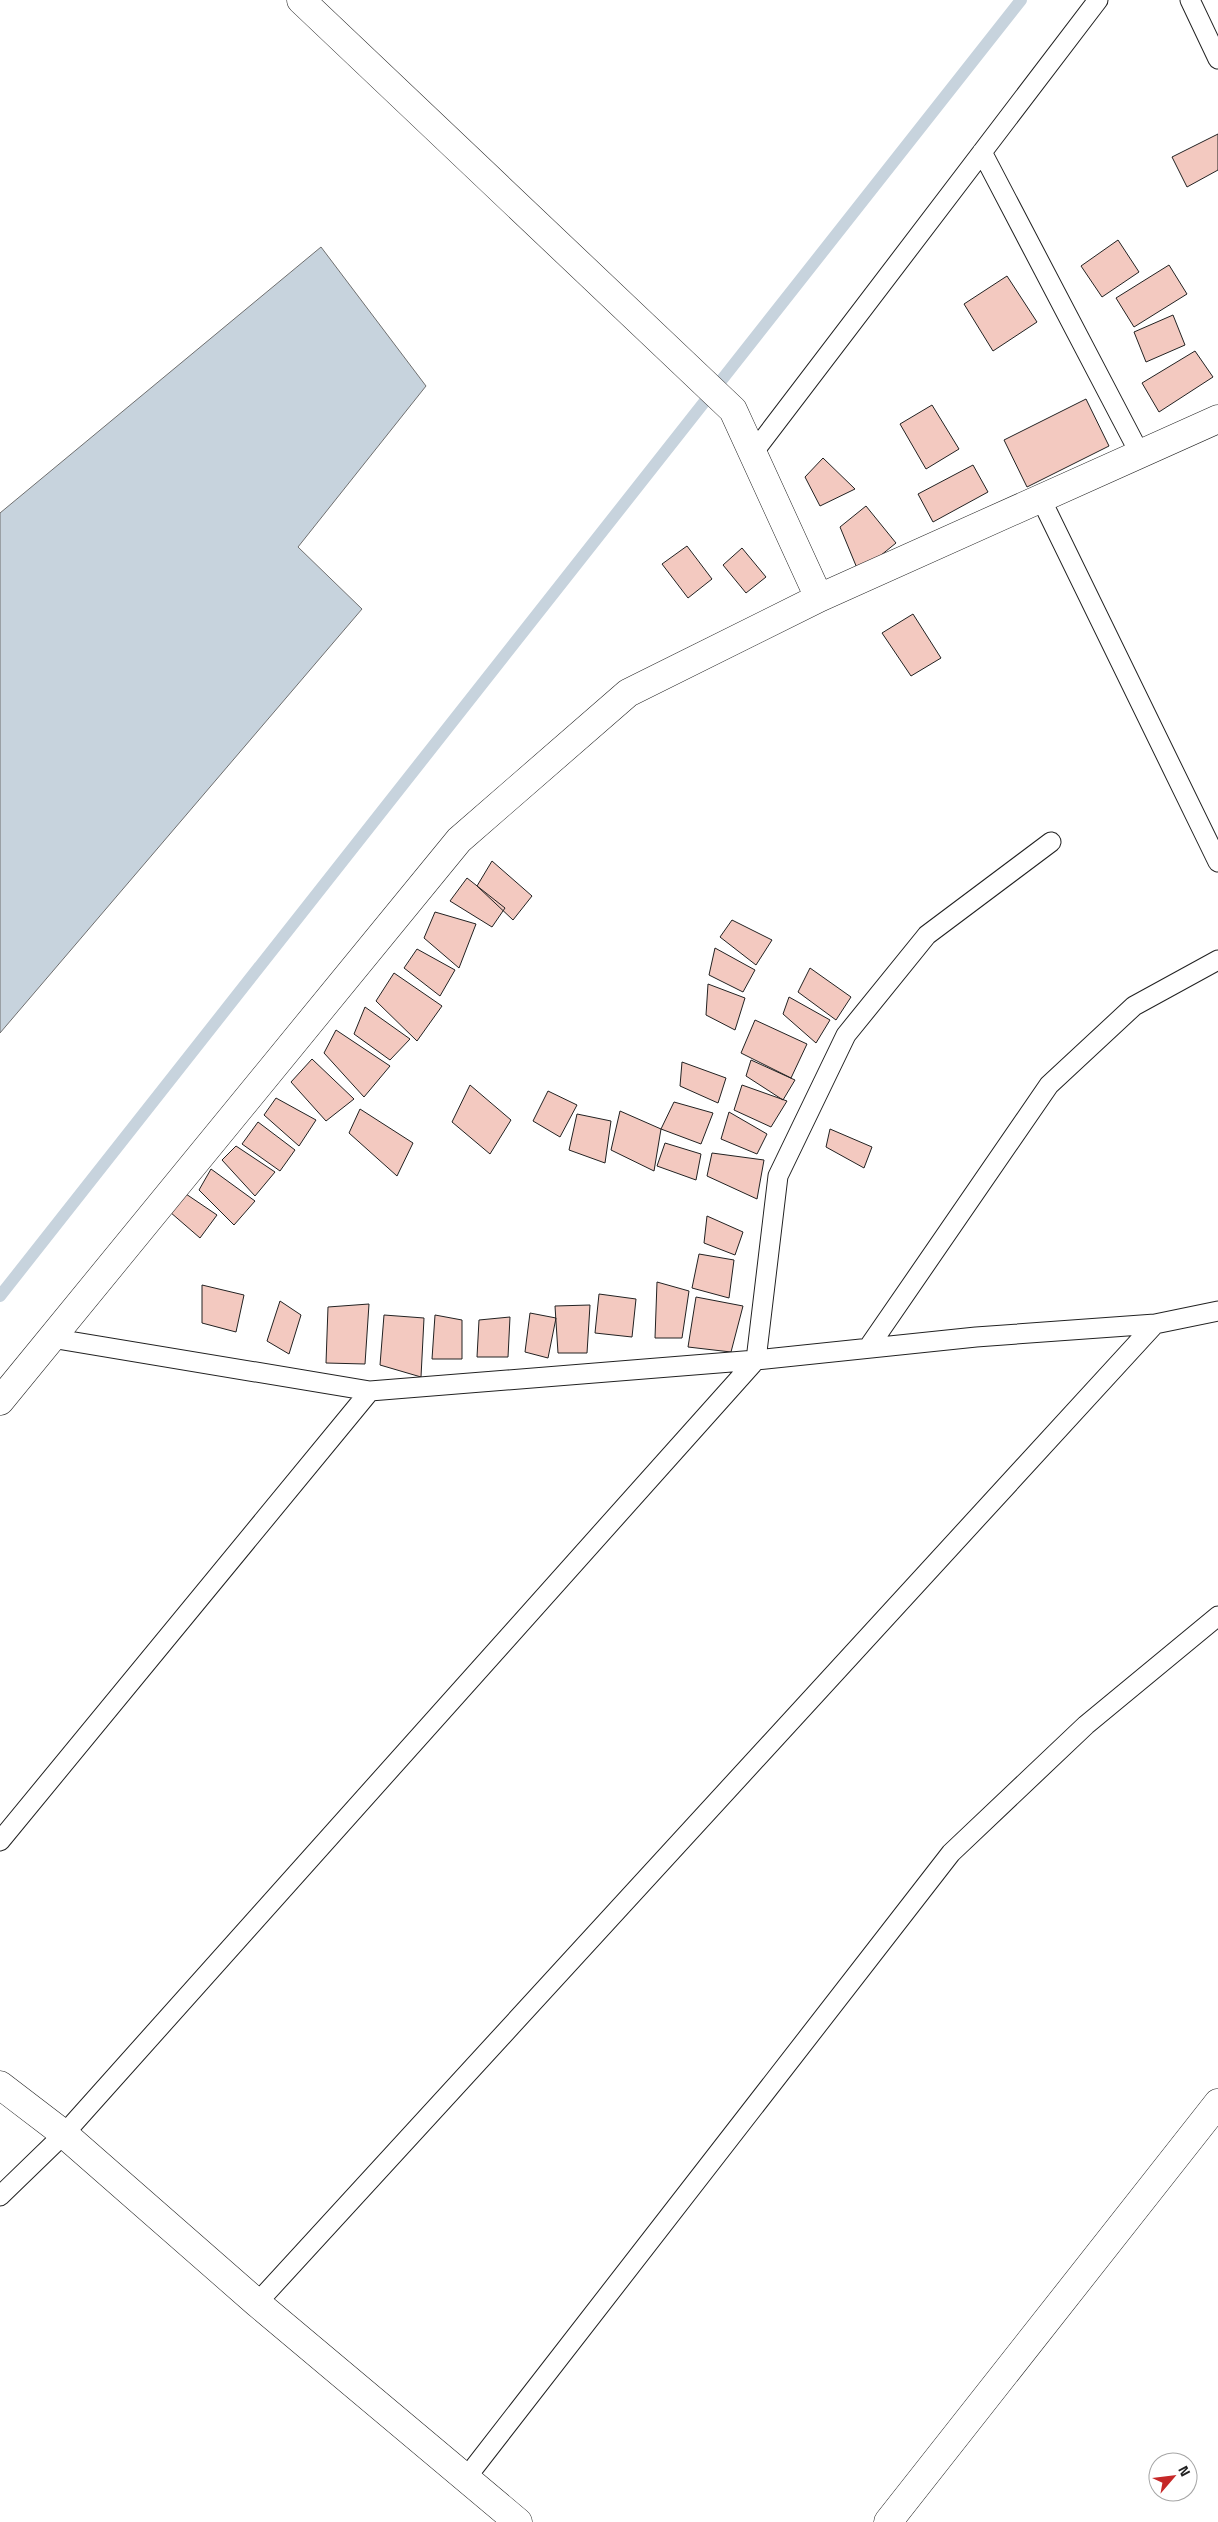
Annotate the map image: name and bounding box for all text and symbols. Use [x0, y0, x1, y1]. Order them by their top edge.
north arrow [1148, 2452, 1198, 2502]
text: N [1173, 2461, 1196, 2480]

